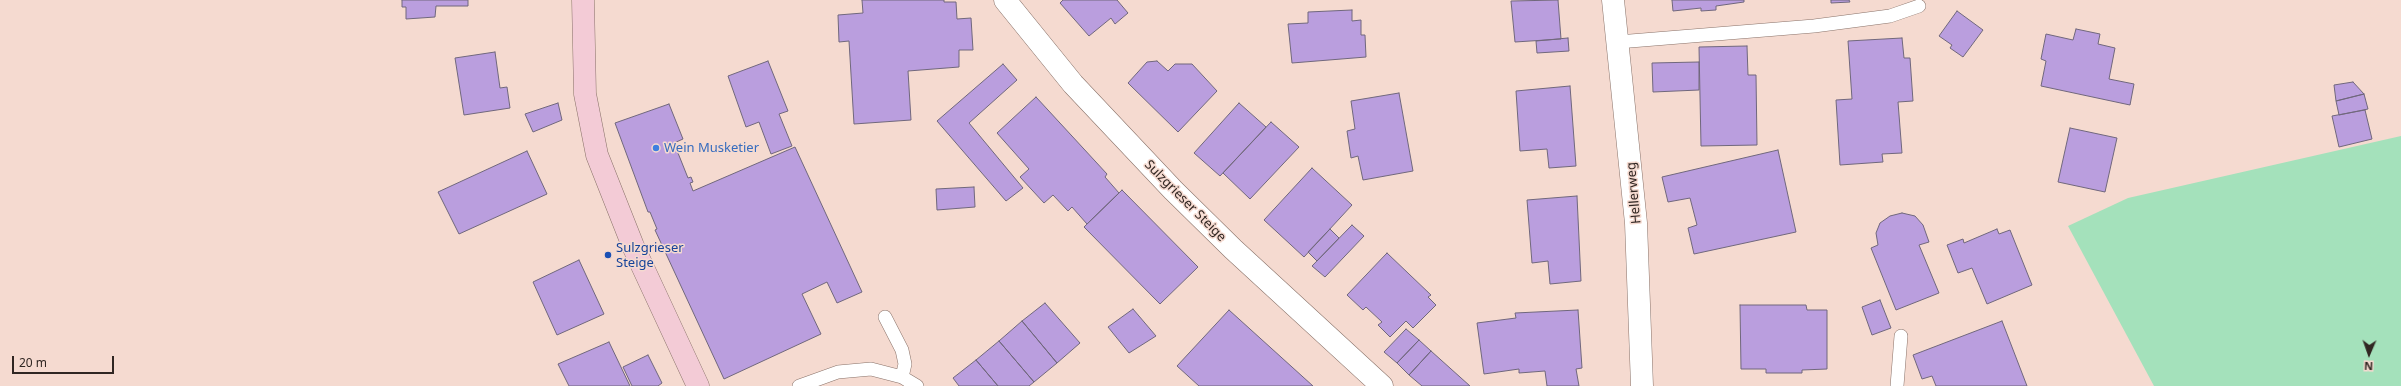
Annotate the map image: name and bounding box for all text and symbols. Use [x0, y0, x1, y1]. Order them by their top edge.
place label: Wein Musketier [664, 140, 759, 156]
marker: Wein Musketier [651, 143, 661, 153]
street label: Sulzgrieser Steige [1141, 157, 1229, 245]
street label: Hellerweg [1624, 161, 1644, 225]
place label: Sulzgrieser Steige [616, 240, 684, 271]
marker: Sulzgrieser Steige [603, 250, 613, 260]
north arrow [2349, 334, 2389, 374]
scale bar [14, 348, 116, 374]
text: 20 m [19, 354, 47, 371]
text: N [2364, 359, 2373, 374]

